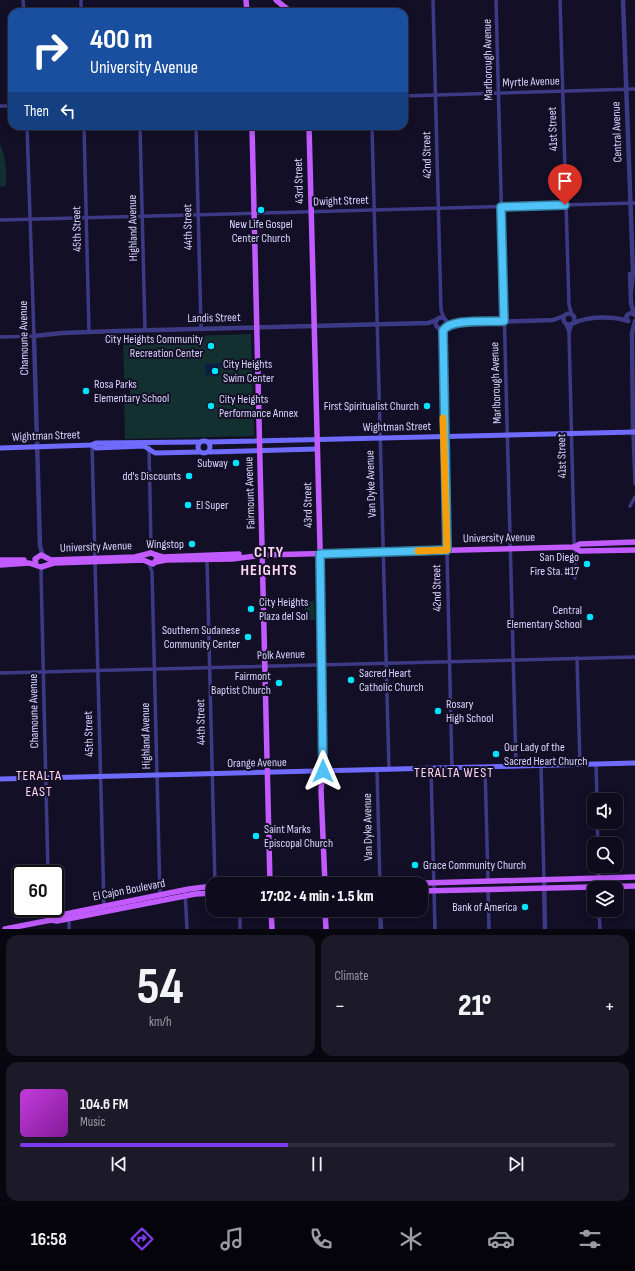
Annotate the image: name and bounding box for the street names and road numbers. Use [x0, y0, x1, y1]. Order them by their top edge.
street label: Marlborough Avenue [480, 19, 496, 101]
street label: Myrtle Avenue [502, 73, 560, 90]
street label: Central Avenue [608, 101, 626, 163]
street label: 41st Street [545, 106, 561, 151]
street label: 42nd Street [419, 131, 435, 179]
street label: 43rd Street [291, 158, 307, 204]
street label: Dwight Street [313, 193, 369, 209]
street label: Highland Avenue [125, 194, 141, 261]
street label: 44th Street [180, 203, 196, 250]
street label: 45th Street [69, 206, 85, 252]
street label: Chamoune Avenue [16, 300, 32, 375]
street label: Landis Street [187, 310, 241, 326]
street label: Marlborough Avenue [487, 342, 505, 424]
street label: Wightman Street [363, 419, 432, 435]
street label: Wightman Street [12, 427, 81, 445]
street label: 41st Street [554, 433, 570, 478]
street label: Van Dyke Avenue [362, 450, 380, 518]
street label: Fairmount Avenue [241, 456, 259, 529]
street label: 43rd Street [300, 482, 316, 528]
street label: University Avenue [463, 530, 535, 546]
street label: University Avenue [60, 538, 132, 556]
street label: 42nd Street [429, 564, 445, 612]
street label: Polk Avenue [257, 647, 305, 663]
street label: Chamoune Avenue [26, 673, 42, 748]
street label: 44th Street [193, 698, 209, 745]
street label: Highland Avenue [138, 702, 154, 769]
street label: 45th Street [81, 710, 97, 757]
street label: Orange Avenue [227, 755, 287, 771]
street label: Van Dyke Avenue [360, 793, 376, 861]
street label: El Cajon Boulevard [92, 876, 166, 904]

